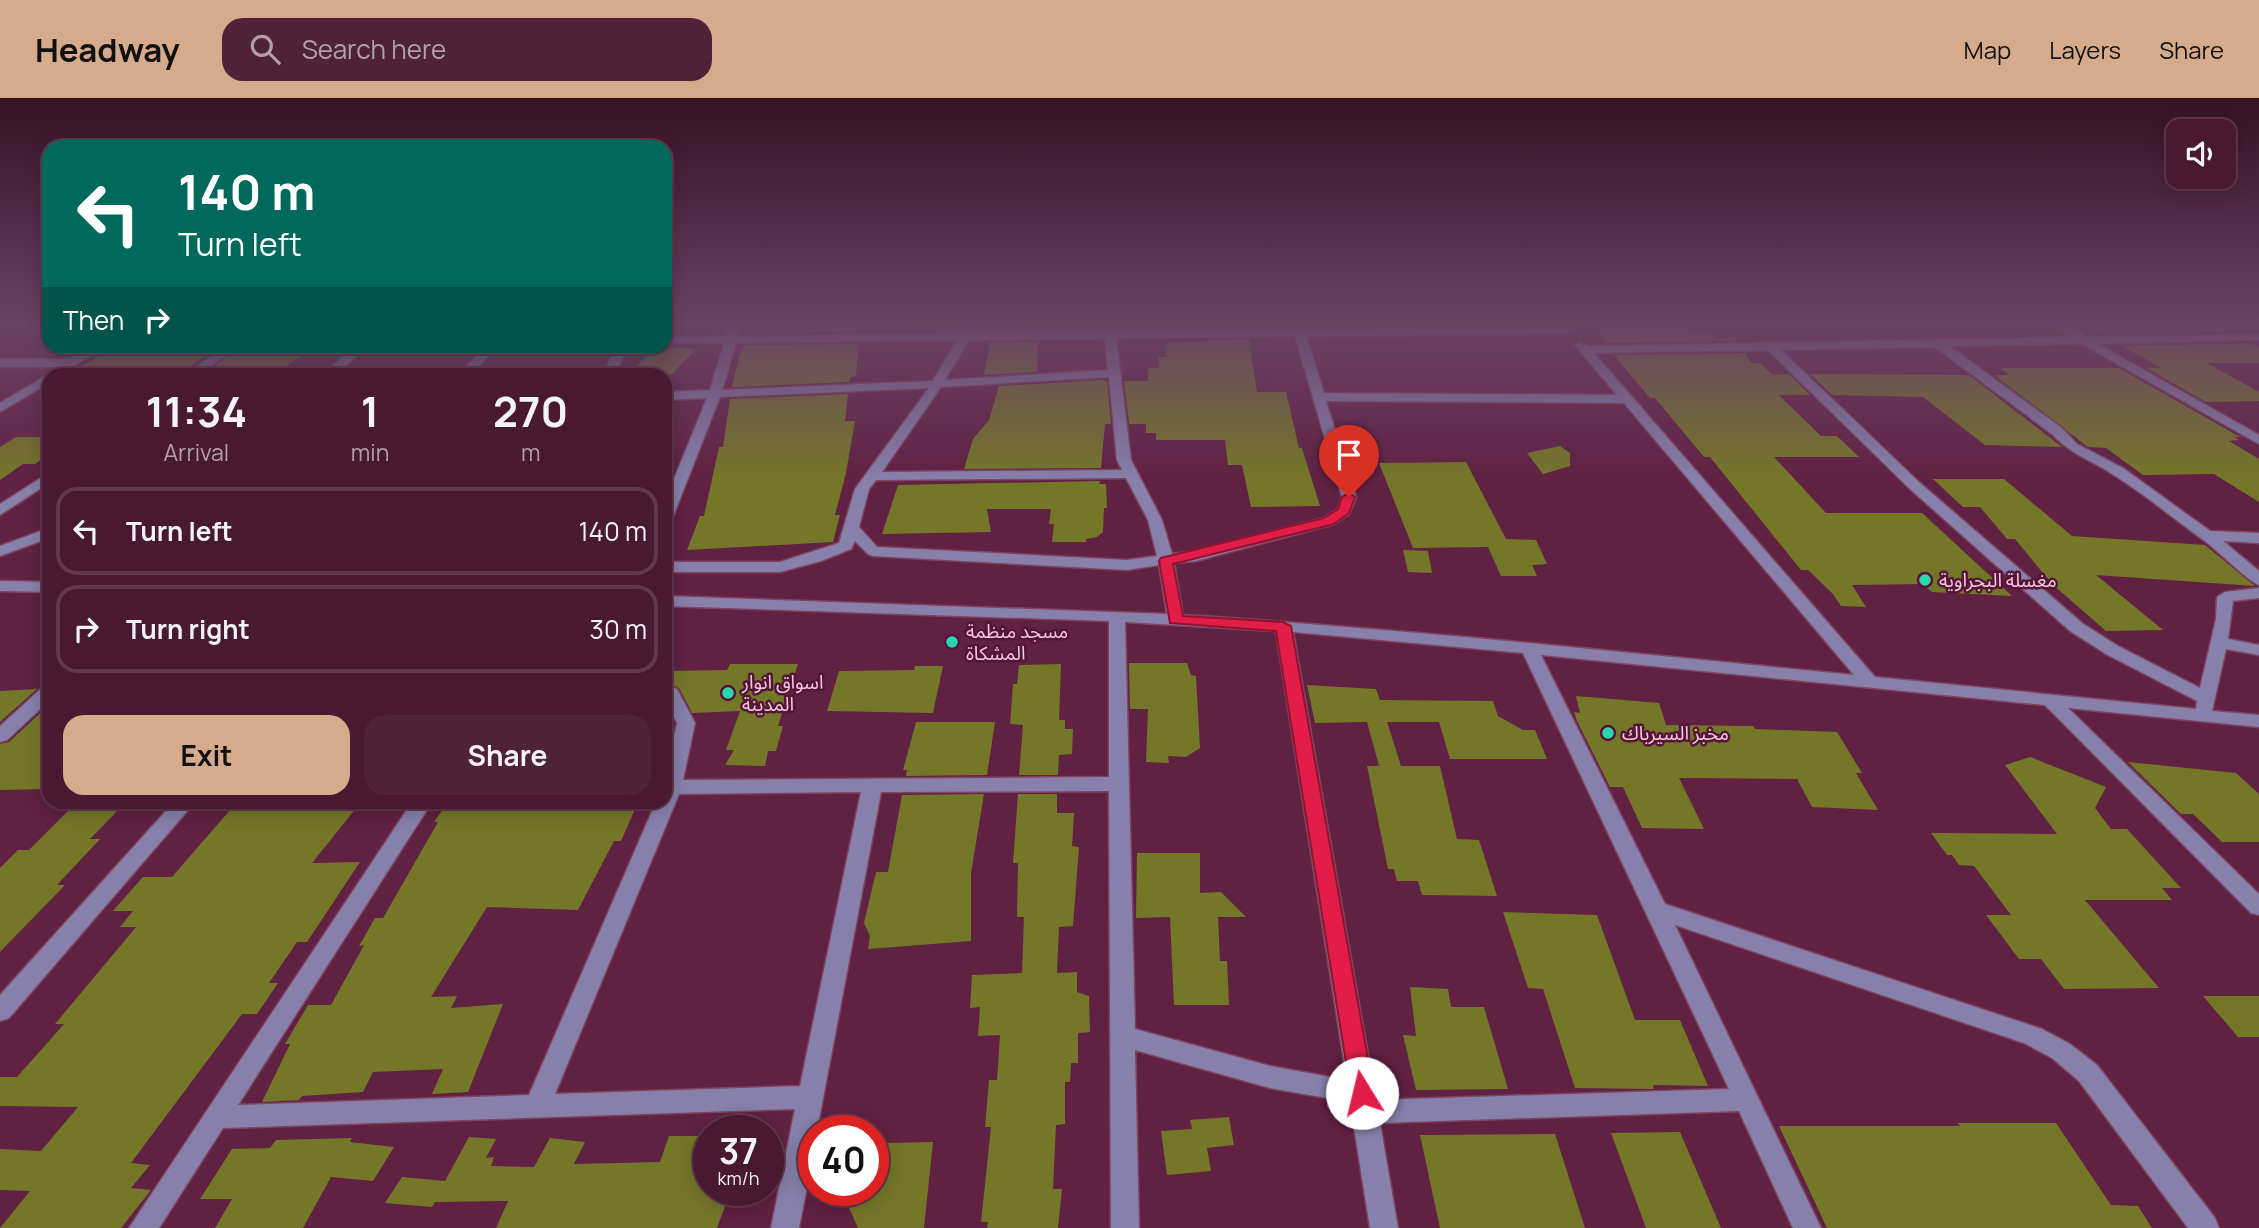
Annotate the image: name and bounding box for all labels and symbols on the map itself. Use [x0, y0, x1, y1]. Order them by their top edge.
pin [1319, 425, 1379, 497]
place label: مغسلة البجراوية [1939, 567, 2057, 593]
marker: مغسلة البجراوية [1917, 572, 1933, 588]
place label: مسجد منظمة المشكاة [966, 618, 1068, 666]
marker: مسجد منظمة المشكاة [944, 634, 960, 650]
place label: اسواق انوار المدينة [741, 669, 824, 717]
marker: اسواق انوار المدينة [720, 685, 736, 701]
place label: مخبز السيرباك [1622, 720, 1729, 746]
marker: مخبز السيرباك [1600, 725, 1616, 741]
position arrow [1325, 1056, 1399, 1130]
speed limit sign: 40 [798, 1115, 889, 1206]

